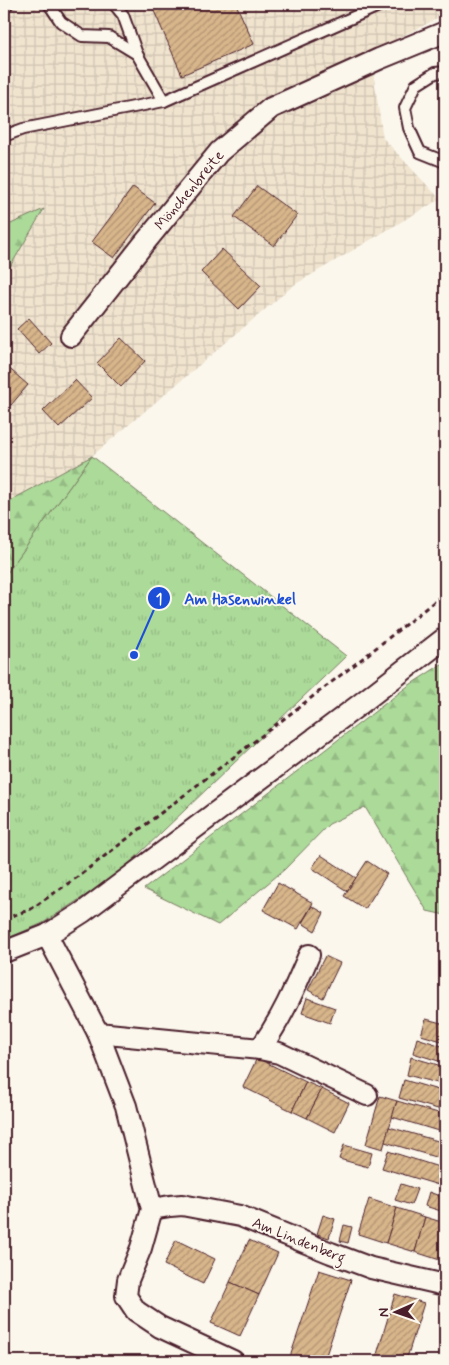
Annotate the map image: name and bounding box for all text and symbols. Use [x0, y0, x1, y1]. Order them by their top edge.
street label: Mönchenbreite [150, 146, 229, 235]
callout: Am Hasenwinkel [147, 583, 309, 614]
text: Am Hasenwinkel [184, 589, 296, 610]
text: 1 [156, 590, 162, 610]
street label: Am Lindenberg [249, 1213, 348, 1270]
north arrow [372, 1288, 422, 1338]
text: N [375, 1307, 393, 1317]

